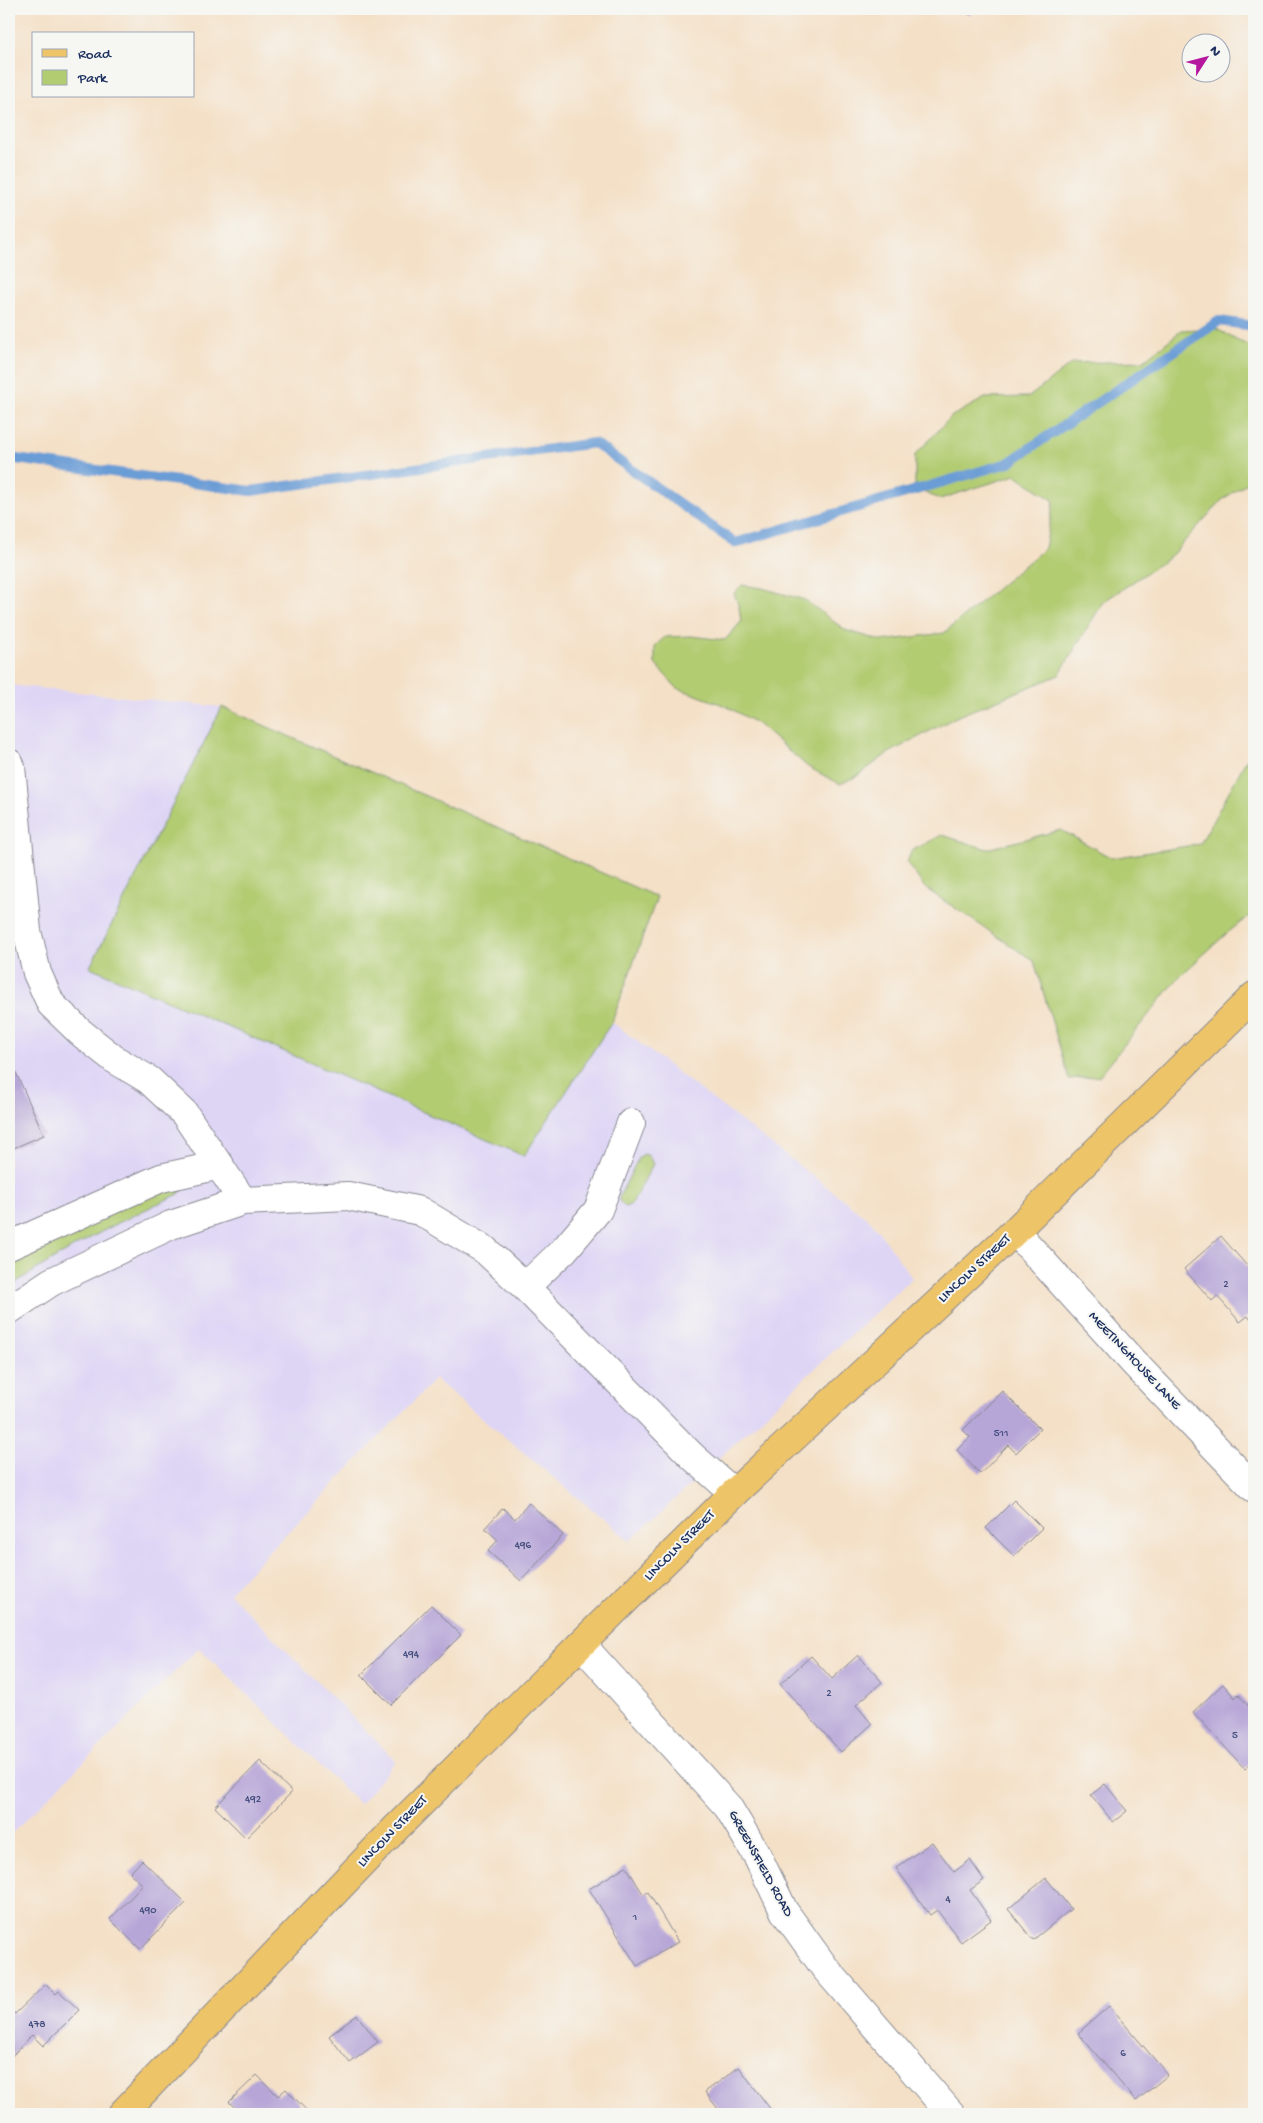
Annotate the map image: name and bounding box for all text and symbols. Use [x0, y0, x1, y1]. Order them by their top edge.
legend [32, 32, 195, 98]
north arrow [1180, 32, 1230, 82]
text: N [1205, 43, 1224, 61]
text: Road [78, 46, 112, 64]
text: Park [77, 70, 108, 88]
street label: LINCOLN STREET [935, 1231, 1015, 1307]
house number: 2 [1223, 1279, 1229, 1291]
street label: MEETINGHOUSE LANE [1084, 1308, 1185, 1415]
house number: 511 [994, 1428, 1008, 1440]
street label: LINCOLN STREET [641, 1507, 719, 1585]
house number: 496 [515, 1540, 532, 1552]
house number: 494 [403, 1649, 420, 1661]
house number: 2 [826, 1688, 832, 1700]
house number: 5 [1232, 1730, 1238, 1742]
street label: LINCOLN STREET [354, 1792, 432, 1871]
house number: 492 [245, 1794, 262, 1806]
street label: GREENSFIELD ROAD [724, 1808, 797, 1921]
house number: 4 [945, 1894, 951, 1906]
house number: 490 [140, 1905, 156, 1917]
house number: 1 [632, 1912, 637, 1924]
house number: 478 [29, 2019, 45, 2031]
house number: 6 [1120, 2048, 1126, 2060]

